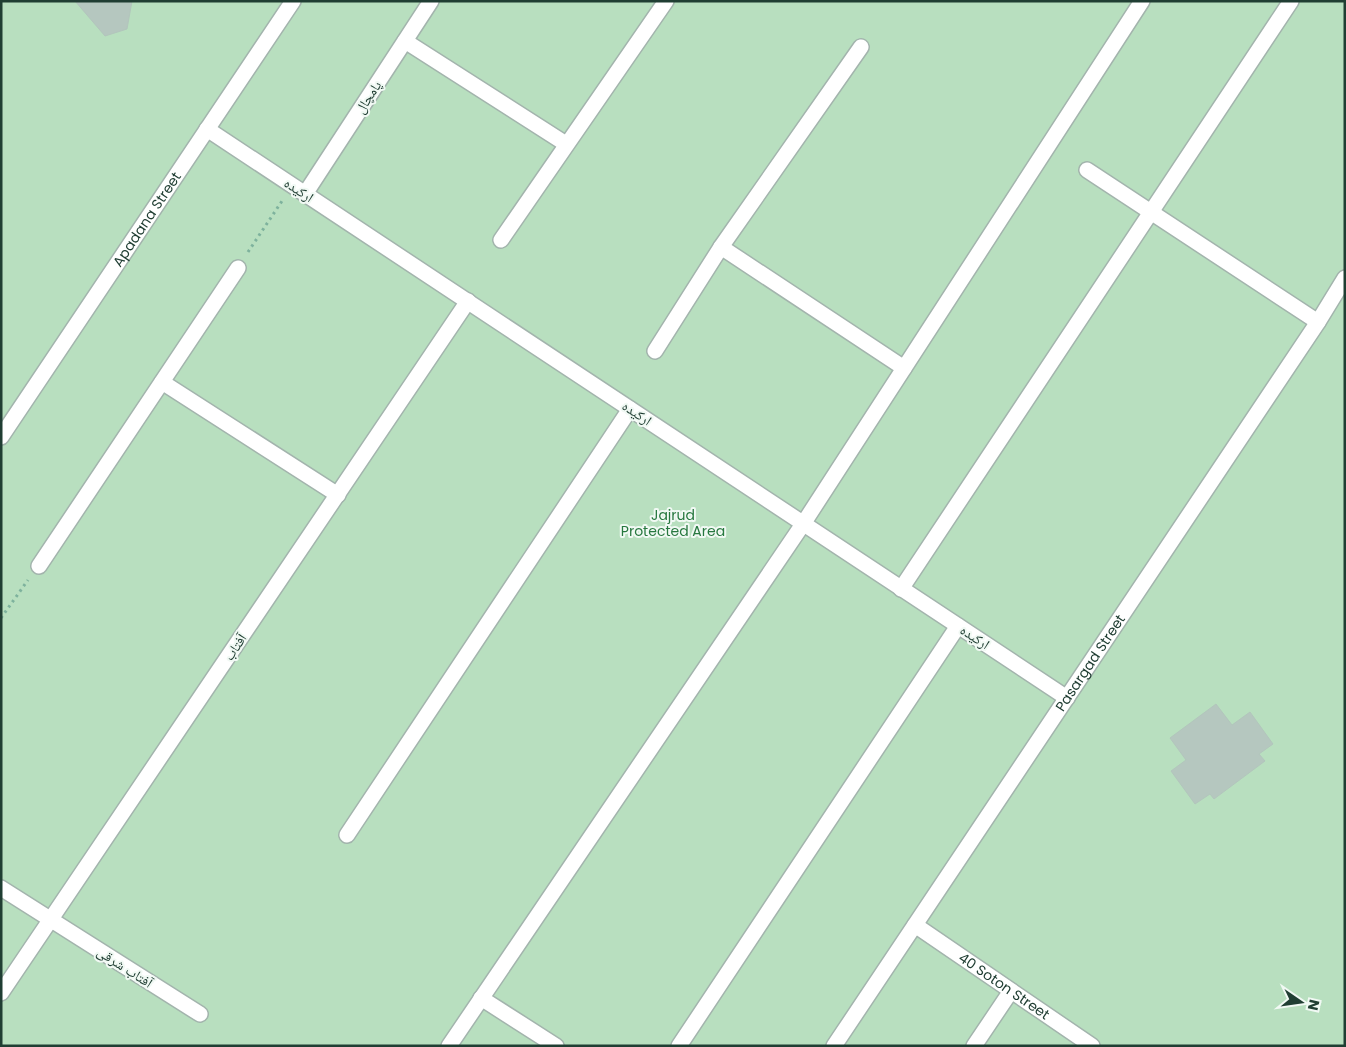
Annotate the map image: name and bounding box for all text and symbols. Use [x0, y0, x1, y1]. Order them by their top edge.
street label: پامچال [350, 76, 386, 118]
street label: Apadana Street [108, 168, 186, 271]
street label: ارکیده [280, 173, 318, 207]
street label: ارکیده [618, 396, 656, 430]
park label: Jajrud Protected Area [621, 505, 725, 541]
street label: Pasargad Street [1051, 610, 1130, 715]
street label: ارکیده [956, 620, 994, 654]
street label: آفتاب [219, 629, 252, 664]
street label: آفتاب شرقی [93, 942, 157, 993]
street label: 40 Soton Street [955, 948, 1054, 1024]
north arrow [1276, 977, 1326, 1027]
text: N [1303, 998, 1325, 1012]

